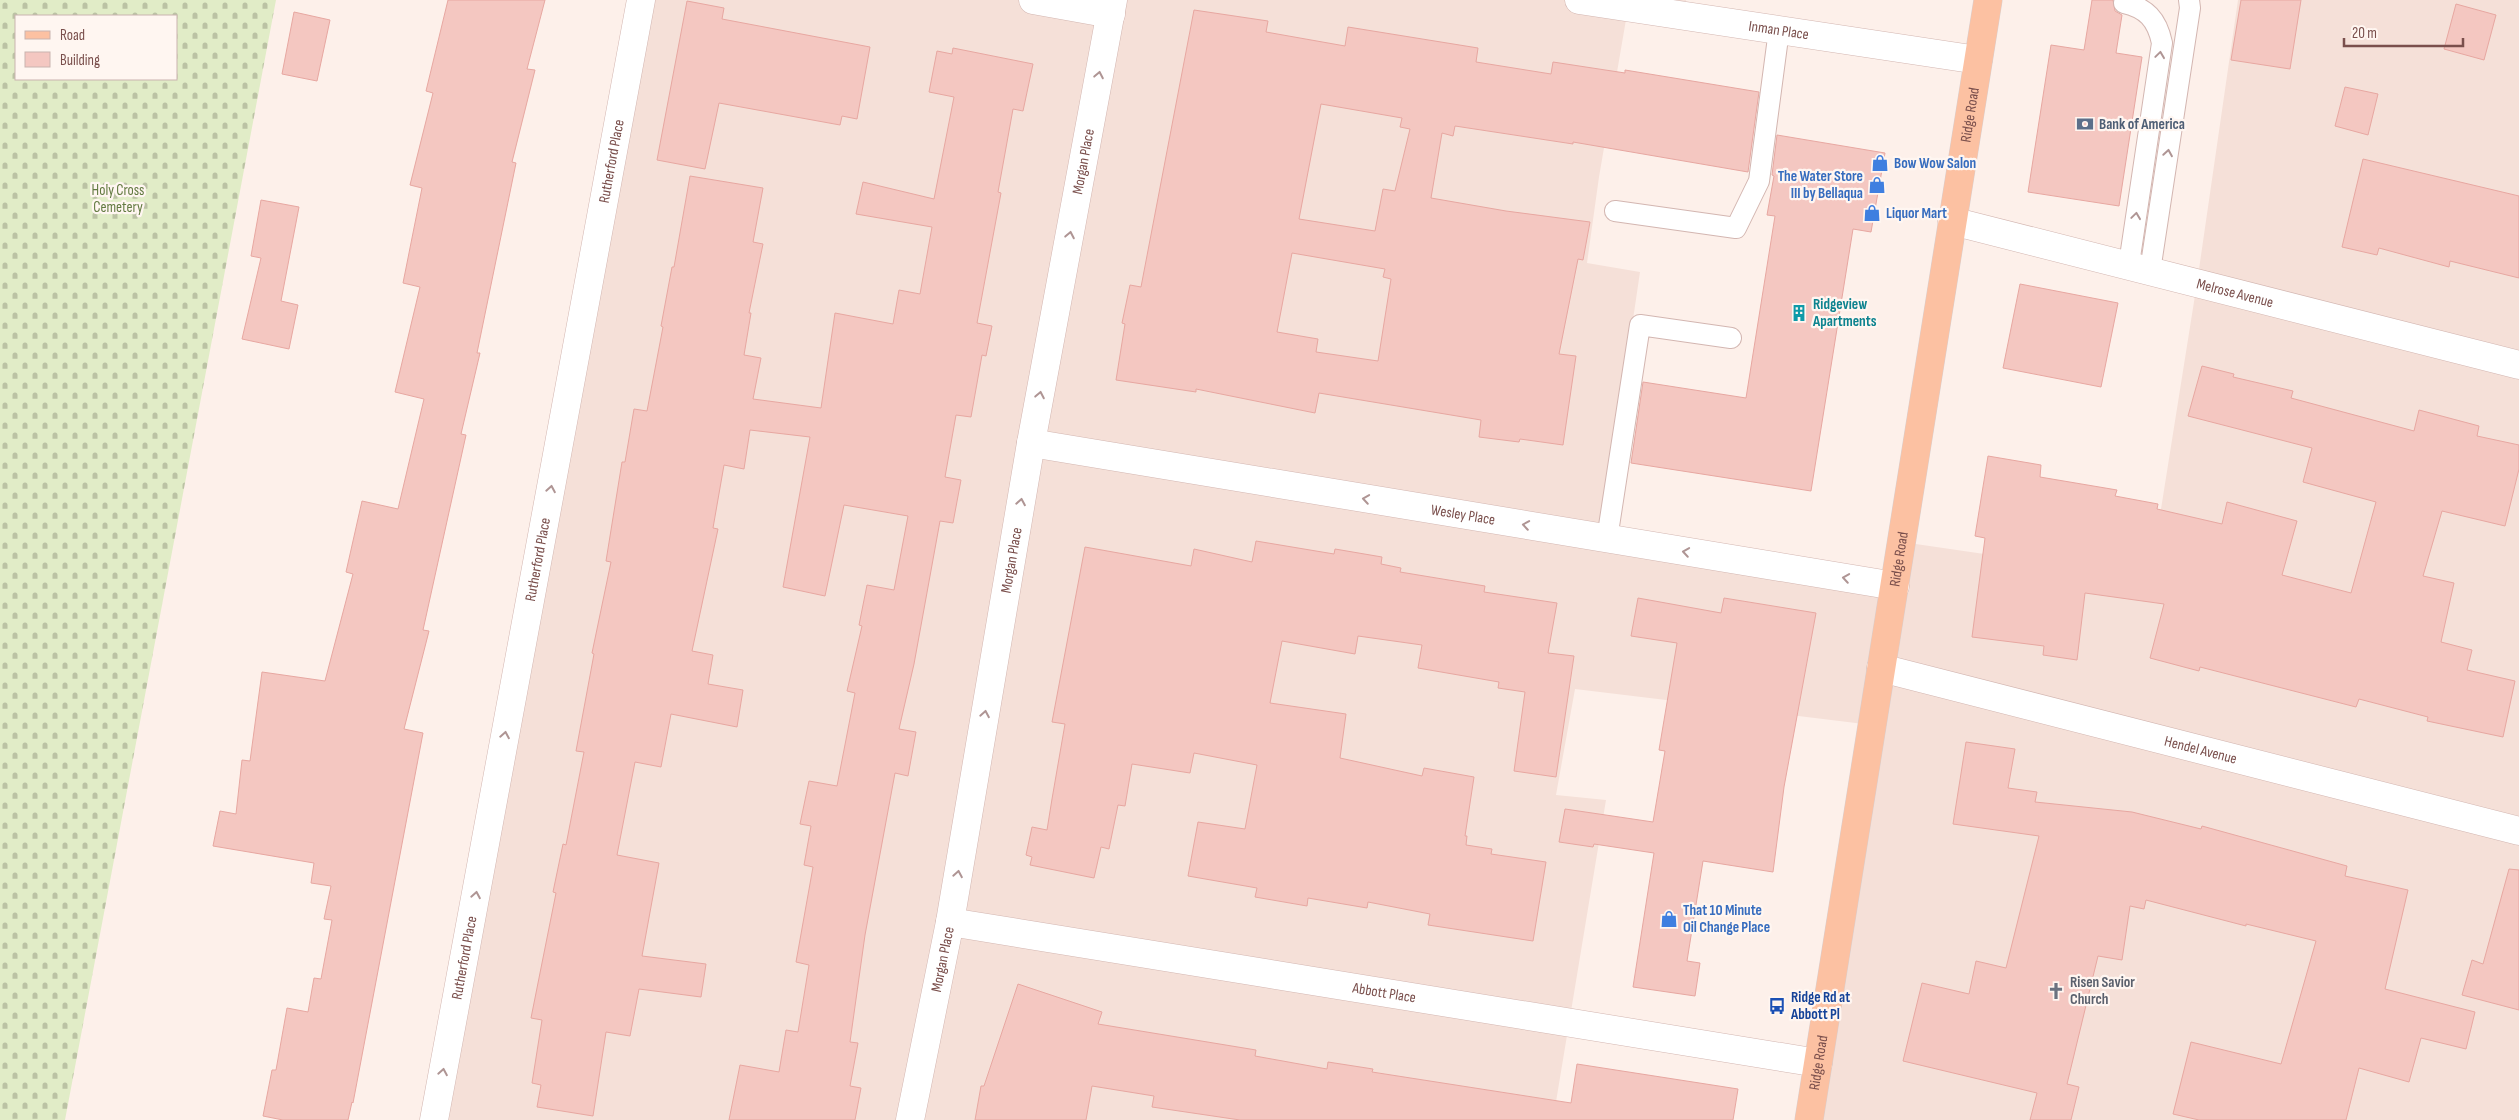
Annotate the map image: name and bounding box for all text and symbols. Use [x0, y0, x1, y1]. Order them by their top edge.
legend [15, 15, 178, 80]
scale bar [2344, 15, 2463, 47]
street label: Inman Place [1747, 17, 1810, 44]
text: 20 m [2352, 24, 2377, 43]
text: Road [60, 26, 85, 45]
text: Building [60, 51, 100, 70]
one-way arrow [2154, 51, 2164, 60]
one-way arrow [1094, 71, 1104, 80]
street label: Ridge Road [1956, 86, 1984, 144]
bank icon: Bank of America [2075, 114, 2095, 134]
place label: Bank of America [2099, 115, 2185, 134]
street label: Rutherford Place [595, 118, 629, 205]
street label: Morgan Place [1068, 127, 1099, 196]
one-way arrow [2162, 149, 2173, 157]
shop icon: Bow Wow Salon [1870, 153, 1890, 173]
place label: Bow Wow Salon [1894, 154, 1976, 173]
place label: The Water Store III by Bellaqua [1778, 167, 1863, 203]
shop icon: The Water Store III by Bellaqua [1867, 175, 1887, 195]
park label: Holy Cross Cemetery [92, 181, 144, 217]
shop icon: Liquor Mart [1862, 203, 1882, 223]
place label: Liquor Mart [1886, 204, 1947, 223]
one-way arrow [2130, 212, 2141, 220]
one-way arrow [1064, 231, 1074, 239]
street label: Melrose Avenue [2194, 274, 2275, 312]
place label: Ridgeview Apartments [1812, 295, 1877, 331]
building icon: Ridgeview Apartments [1789, 303, 1809, 323]
one-way arrow [1035, 390, 1045, 399]
one-way arrow [545, 485, 555, 494]
one-way arrow [1361, 494, 1370, 504]
one-way arrow [1016, 498, 1026, 507]
street label: Wesley Place [1430, 500, 1497, 530]
street label: Rutherford Place [521, 516, 555, 603]
one-way arrow [1522, 521, 1530, 531]
street label: Morgan Place [997, 526, 1027, 595]
street label: Ridge Road [1885, 530, 1913, 588]
one-way arrow [1682, 547, 1691, 557]
one-way arrow [1842, 574, 1851, 584]
one-way arrow [980, 710, 990, 719]
one-way arrow [500, 731, 510, 740]
street label: Hendel Avenue [2162, 732, 2239, 769]
one-way arrow [953, 870, 963, 879]
one-way arrow [470, 891, 480, 899]
place label: That 10 Minute Oil Change Place [1683, 901, 1770, 937]
shop icon: That 10 Minute Oil Change Place [1659, 909, 1679, 929]
street label: Rutherford Place [447, 914, 482, 1001]
street label: Morgan Place [927, 925, 959, 994]
place label: Risen Savior Church [2070, 973, 2135, 1009]
street label: Abbott Place [1350, 978, 1417, 1008]
church icon: Risen Savior Church [2046, 981, 2066, 1001]
place label: Ridge Rd at Abbott Pl [1790, 988, 1850, 1024]
bus stop icon: Ridge Rd at Abbott Pl [1767, 996, 1787, 1016]
street label: Ridge Road [1805, 1034, 1832, 1092]
one-way arrow [438, 1068, 448, 1076]

